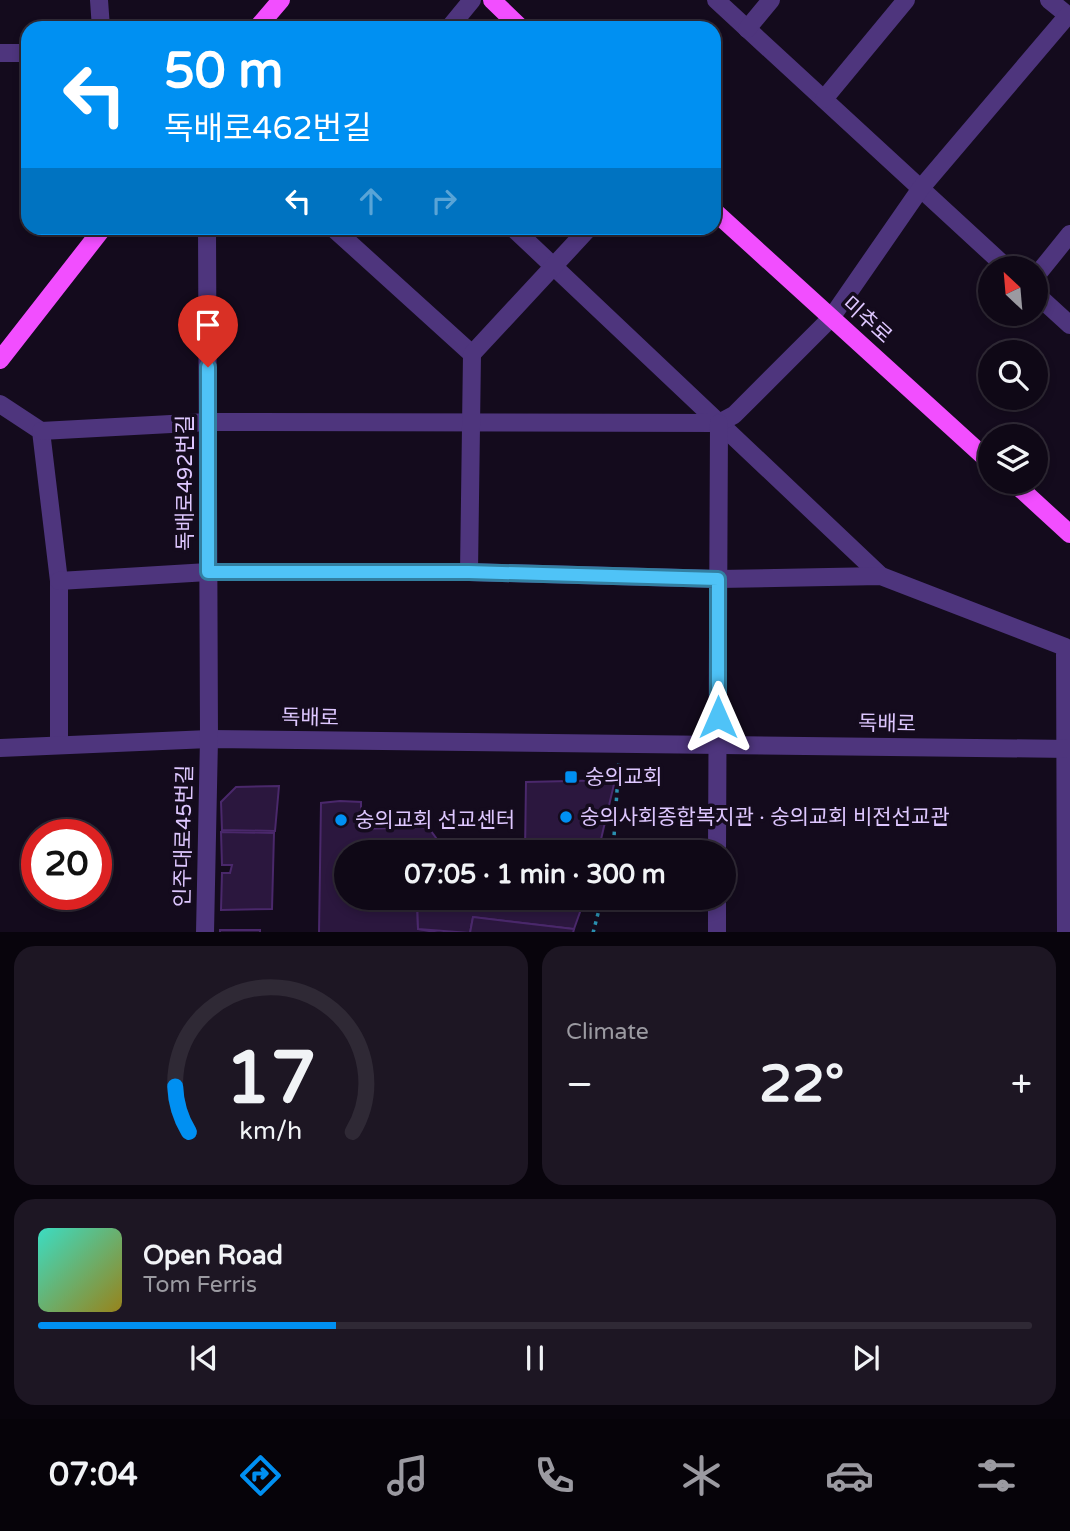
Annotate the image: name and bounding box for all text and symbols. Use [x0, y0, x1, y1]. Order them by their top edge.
text: 50 m [164, 42, 283, 101]
icon: left [49, 49, 140, 140]
text: 독배로462번길 [164, 110, 372, 148]
icon: left [279, 182, 317, 220]
icon: ahead [352, 182, 390, 220]
icon: right [425, 182, 463, 220]
north arrow [978, 256, 1048, 326]
map controls [978, 256, 1048, 494]
street label: 미추로 [837, 291, 897, 349]
pin [178, 295, 238, 367]
icon: arrive [189, 306, 227, 344]
button: search [978, 340, 1048, 410]
street label: 독배로492번길 [173, 415, 198, 551]
button: layers [978, 424, 1048, 494]
position arrow [681, 680, 755, 754]
street label: 독배로 [281, 705, 339, 731]
street label: 독배로 [858, 711, 916, 737]
street label: 인주대로45번길 [170, 765, 198, 907]
place label: 숭의교회 [585, 765, 662, 790]
marker: 숭의교회 [563, 769, 579, 785]
place label: 숭의사회종합복지관 · 숭의교회 비전선교관 [580, 805, 950, 830]
place label: 숭의교회 선교센터 [355, 808, 515, 833]
marker: 숭의사회종합복지관 · 숭의교회 비전선교관 [558, 809, 574, 825]
marker: 숭의교회 선교센터 [333, 812, 349, 828]
speed limit sign: 20 [21, 819, 112, 910]
text: 07:05 · 1 min · 300 m [404, 859, 666, 890]
text: Climate [566, 1018, 649, 1046]
text: 17 [225, 1035, 317, 1123]
text: 22° [759, 1053, 844, 1116]
text: − [566, 1062, 593, 1108]
text: + [1011, 1062, 1032, 1108]
text: km/h [240, 1115, 302, 1145]
text: Open Road [143, 1240, 283, 1271]
text: Tom Ferris [143, 1271, 257, 1299]
icon: previous [185, 1339, 223, 1377]
icon: pause [516, 1339, 554, 1377]
icon: next [847, 1339, 885, 1377]
icon: directions [236, 1451, 285, 1500]
icon: music [383, 1451, 432, 1500]
icon: phone [530, 1451, 579, 1500]
icon: climate [677, 1451, 726, 1500]
icon: car [825, 1451, 874, 1500]
icon: filters [972, 1451, 1021, 1500]
text: 07:04 [49, 1456, 138, 1494]

